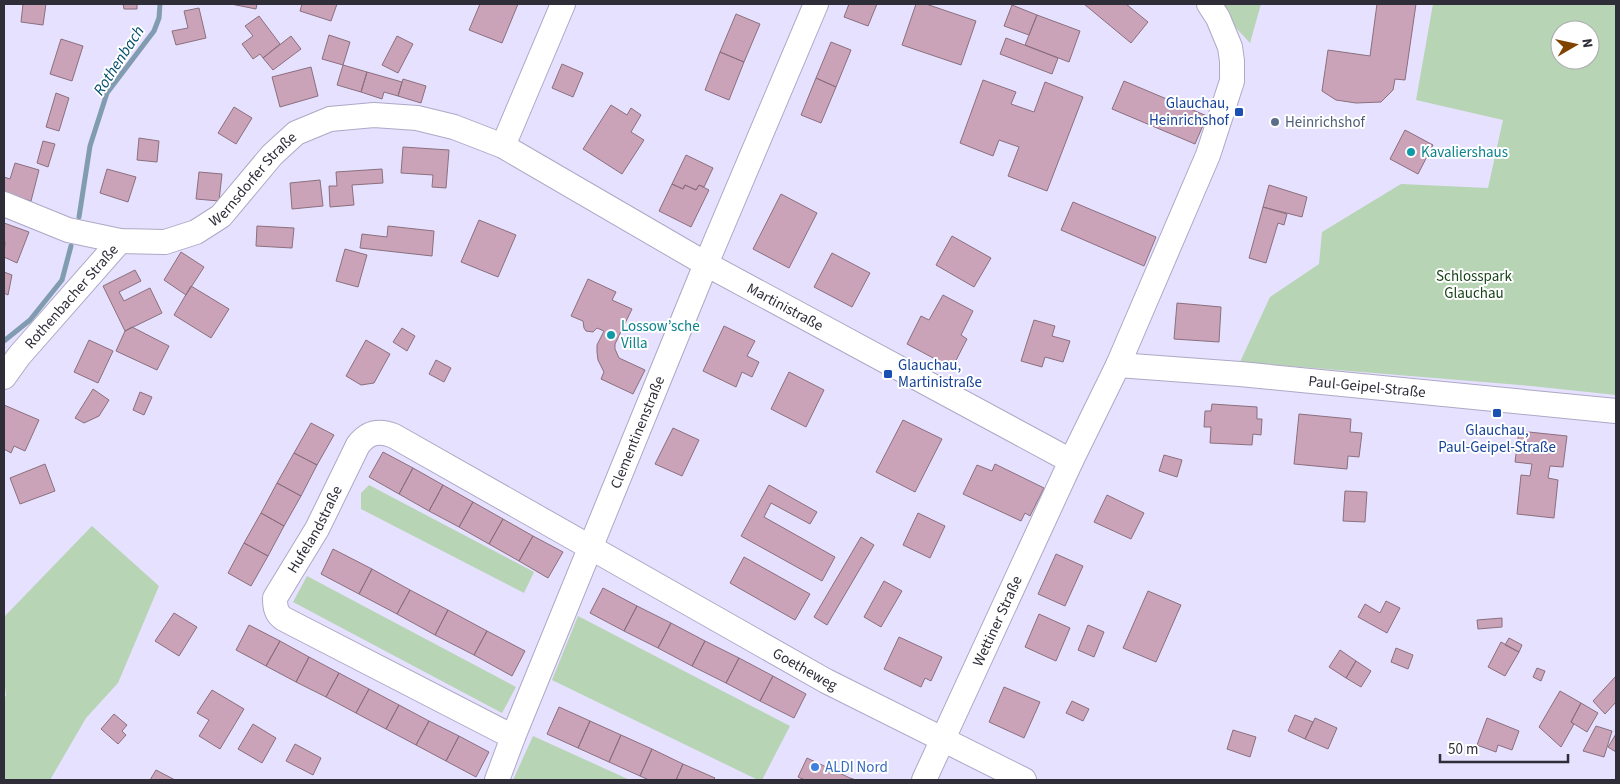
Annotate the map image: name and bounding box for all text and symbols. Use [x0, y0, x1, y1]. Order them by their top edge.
north arrow [1550, 20, 1600, 70]
water label: Rothenbach [88, 21, 150, 100]
text: N [1576, 37, 1597, 49]
place label: Glauchau, Heinrichshof [1149, 93, 1230, 131]
marker: Glauchau, Heinrichshof [1233, 106, 1245, 118]
place label: Heinrichshof [1285, 112, 1366, 133]
marker: Heinrichshof [1269, 116, 1281, 128]
street label: Wernsdorfer Straße [205, 127, 301, 232]
place label: Kavaliershaus [1421, 142, 1508, 163]
marker: Kavaliershaus [1405, 146, 1417, 158]
street label: Rothenbacher Straße [20, 240, 123, 354]
park label: Schlosspark Glauchau [1436, 266, 1512, 304]
street label: Martinistraße [743, 278, 827, 336]
place label: Lossow’sche Villa [621, 316, 700, 354]
marker: Lossow’sche Villa [605, 329, 617, 341]
place label: Glauchau, Martinistraße [898, 355, 982, 393]
marker: Glauchau, Martinistraße [882, 368, 894, 380]
street label: Paul-Geipel-Straße [1307, 371, 1427, 403]
street label: Clementinenstraße [605, 373, 670, 492]
marker: Glauchau, Paul-Geipel-Straße [1491, 407, 1503, 419]
place label: Glauchau, Paul-Geipel-Straße [1438, 420, 1556, 458]
street label: Hufelandstraße [282, 482, 348, 577]
street label: Wettiner Straße [968, 572, 1028, 670]
street label: Goetheweg [769, 643, 841, 696]
scale bar [1440, 732, 1568, 764]
text: 50 m [1448, 739, 1478, 760]
place label: ALDI Nord [825, 757, 888, 778]
marker: ALDI Nord [809, 761, 821, 773]

